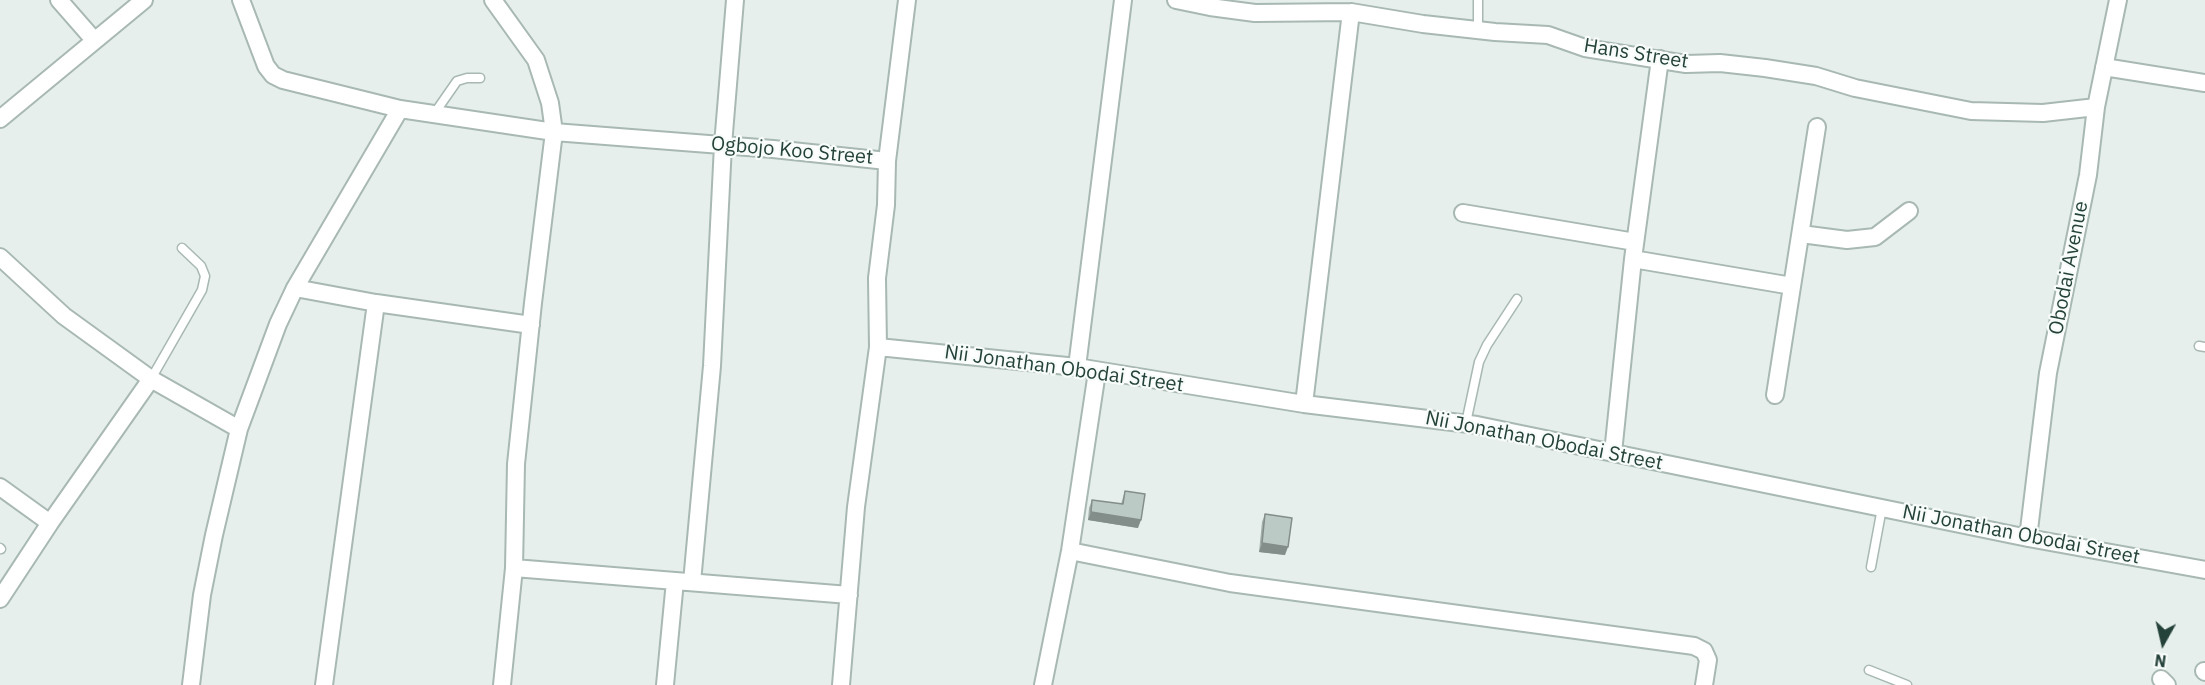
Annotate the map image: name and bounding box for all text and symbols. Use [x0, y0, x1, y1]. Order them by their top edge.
street label: Hans Street [1582, 34, 1690, 74]
street label: Ogbojo Koo Street [710, 132, 874, 170]
street label: Obodai Avenue [2044, 199, 2094, 337]
street label: Nii Jonathan Obodai Street [943, 340, 1185, 398]
street label: Nii Jonathan Obodai Street [1423, 406, 1665, 476]
street label: Nii Jonathan Obodai Street [1900, 500, 2142, 570]
north arrow [2133, 613, 2193, 673]
text: N [2153, 650, 2168, 672]

